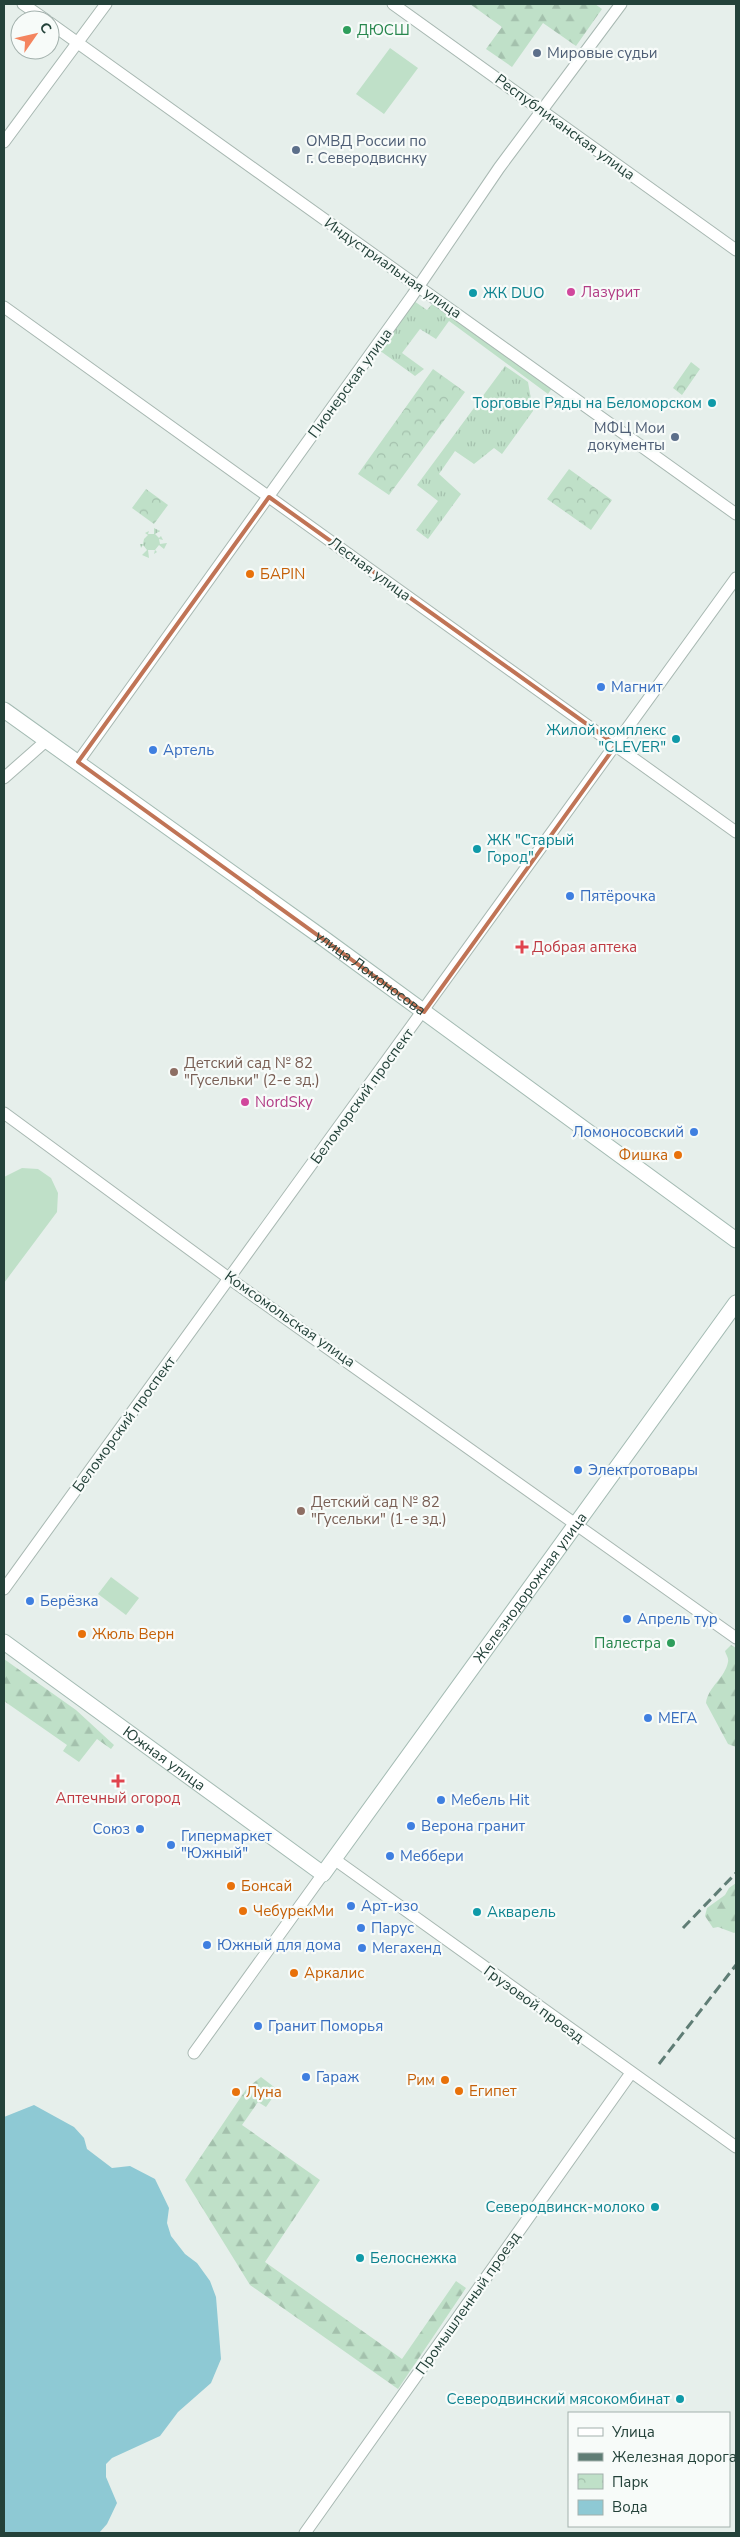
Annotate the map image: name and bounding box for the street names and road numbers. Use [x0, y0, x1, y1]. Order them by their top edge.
street label: Республиканская улица [491, 69, 639, 185]
street label: Индустриальная улица [320, 213, 466, 323]
street label: Пионерская улица [303, 324, 397, 442]
street label: Лесная улица [325, 532, 415, 606]
street label: улица Ломоносова [311, 925, 430, 1020]
street label: Беломорский проспект [306, 1024, 418, 1168]
street label: Комсомольская улица [221, 1266, 359, 1372]
street label: Беломорский проспект [68, 1352, 180, 1496]
street label: Железнодорожная улица [469, 1508, 591, 1667]
street label: Южная улица [119, 1722, 210, 1795]
street label: Грузовой проезд [480, 1961, 588, 2047]
street label: Промышленный проезд [411, 2227, 525, 2378]

